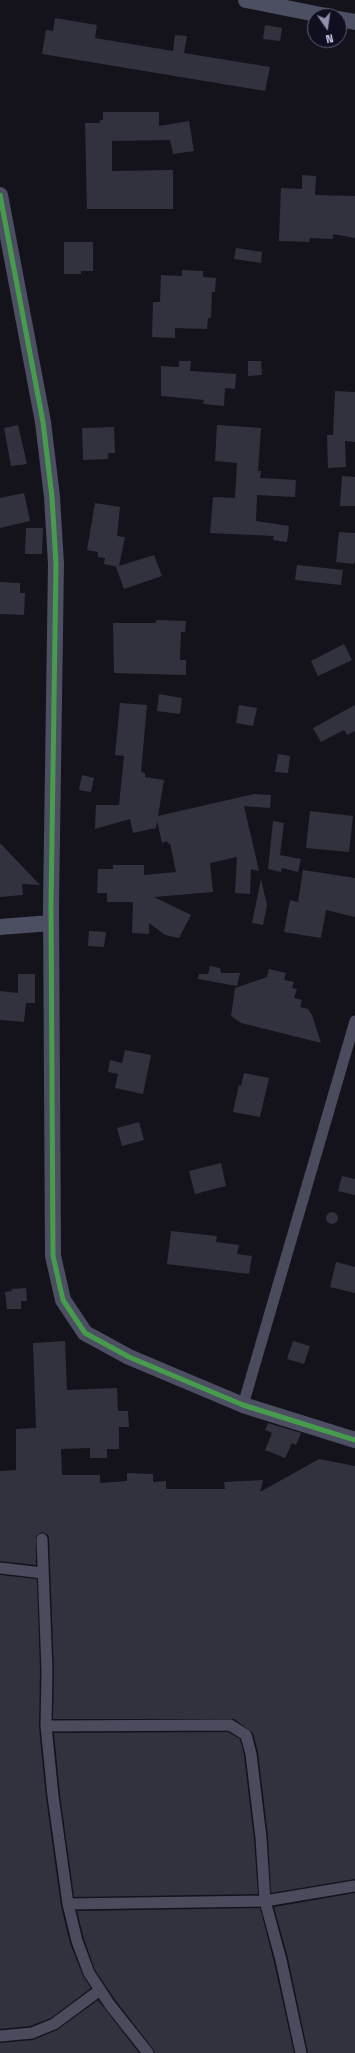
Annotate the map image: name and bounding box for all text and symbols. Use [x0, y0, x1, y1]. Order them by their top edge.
north arrow [307, 8, 347, 48]
text: N [324, 31, 335, 46]

